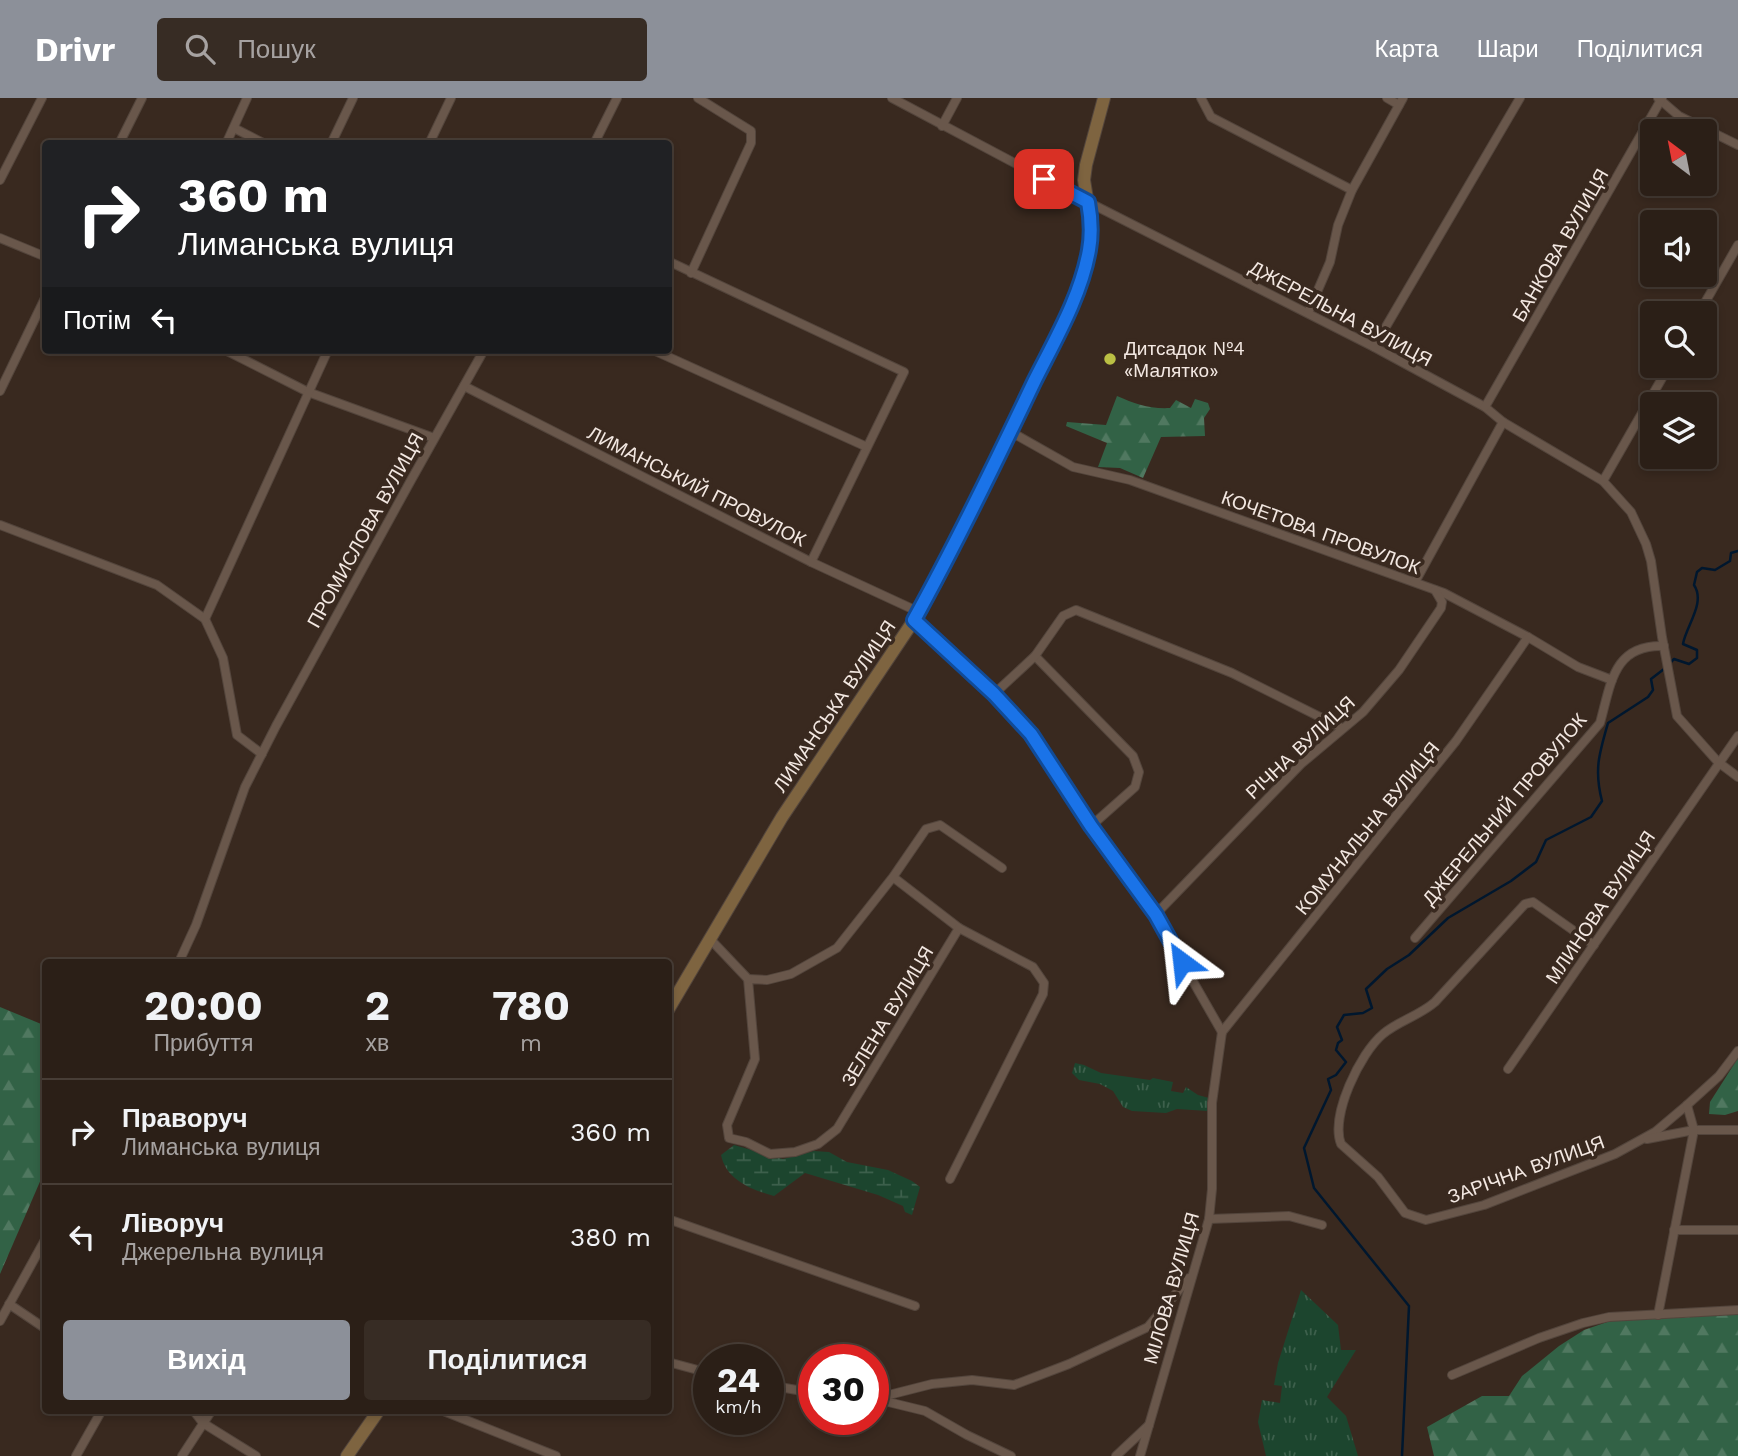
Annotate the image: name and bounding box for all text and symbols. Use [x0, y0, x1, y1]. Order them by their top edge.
search box [157, 18, 647, 81]
text: Drivr [35, 30, 115, 69]
icon: search [181, 30, 219, 68]
text: Пошук [237, 34, 316, 64]
text: Карта [1374, 35, 1439, 63]
text: Шари [1477, 35, 1539, 63]
text: Поділитися [1577, 35, 1703, 63]
north arrow [1640, 119, 1717, 196]
map controls [1640, 119, 1717, 469]
pin [1014, 149, 1074, 209]
icon: arrive [1025, 160, 1063, 198]
street label: БАНКОВА ВУЛИЦЯ [1507, 165, 1614, 326]
text: 360 m [178, 166, 329, 224]
icon: right [63, 168, 154, 259]
button: sound [1640, 210, 1717, 287]
text: Лиманська вулиця [178, 225, 454, 263]
street label: ДЖЕРЕЛЬНА ВУЛИЦЯ [1245, 255, 1436, 371]
icon: left [145, 301, 183, 339]
button: search [1640, 301, 1717, 378]
text: Потім [63, 305, 131, 335]
place label: Дитсадок №4 «Малятко» [1124, 337, 1245, 382]
marker: Дитсадок №4 «Малятко» [1102, 351, 1118, 367]
button: layers [1640, 392, 1717, 469]
street label: ЛИМАНСЬКИЙ ПРОВУЛОК [584, 421, 810, 552]
street label: ПРОМИСЛОВА ВУЛИЦЯ [302, 429, 429, 632]
street label: КОЧЕТОВА ПРОВУЛОК [1218, 486, 1423, 579]
street label: ЛИМАНСЬКА ВУЛИЦЯ [768, 616, 900, 797]
street label: РІЧНА ВУЛИЦЯ [1241, 691, 1360, 804]
street label: ДЖЕРЕЛЬНИЙ ПРОВУЛОК [1417, 709, 1591, 910]
street label: КОМУНАЛЬНА ВУЛИЦЯ [1291, 737, 1444, 919]
street label: МЛИНОВА ВУЛИЦЯ [1541, 827, 1660, 988]
position arrow [1145, 925, 1219, 999]
street label: ЗЕЛЕНА ВУЛИЦЯ [836, 942, 938, 1091]
text: 20:00 [144, 981, 263, 1030]
text: 2 [365, 981, 390, 1030]
text: 780 [492, 981, 570, 1030]
text: Прибуття [154, 1030, 253, 1057]
text: хв [366, 1030, 389, 1057]
text: m [520, 1030, 542, 1057]
text: Праворуч [122, 1103, 248, 1133]
icon: right [63, 1113, 101, 1151]
text: 360 m [570, 1117, 651, 1147]
street label: ЗАРІЧНА ВУЛИЦЯ [1445, 1130, 1608, 1208]
text: Лиманська вулиця [122, 1134, 321, 1161]
text: Ліворуч [122, 1208, 224, 1238]
street label: МІЛОВА ВУЛИЦЯ [1139, 1210, 1204, 1367]
icon: left [63, 1218, 101, 1256]
text: 380 m [570, 1222, 651, 1252]
text: Джерельна вулиця [122, 1239, 324, 1266]
button: Вихід [63, 1320, 350, 1400]
button: Поділитися [364, 1320, 651, 1400]
speed limit sign: 30 [798, 1344, 889, 1435]
text: 24 [717, 1359, 760, 1401]
text: km/h [715, 1396, 762, 1417]

